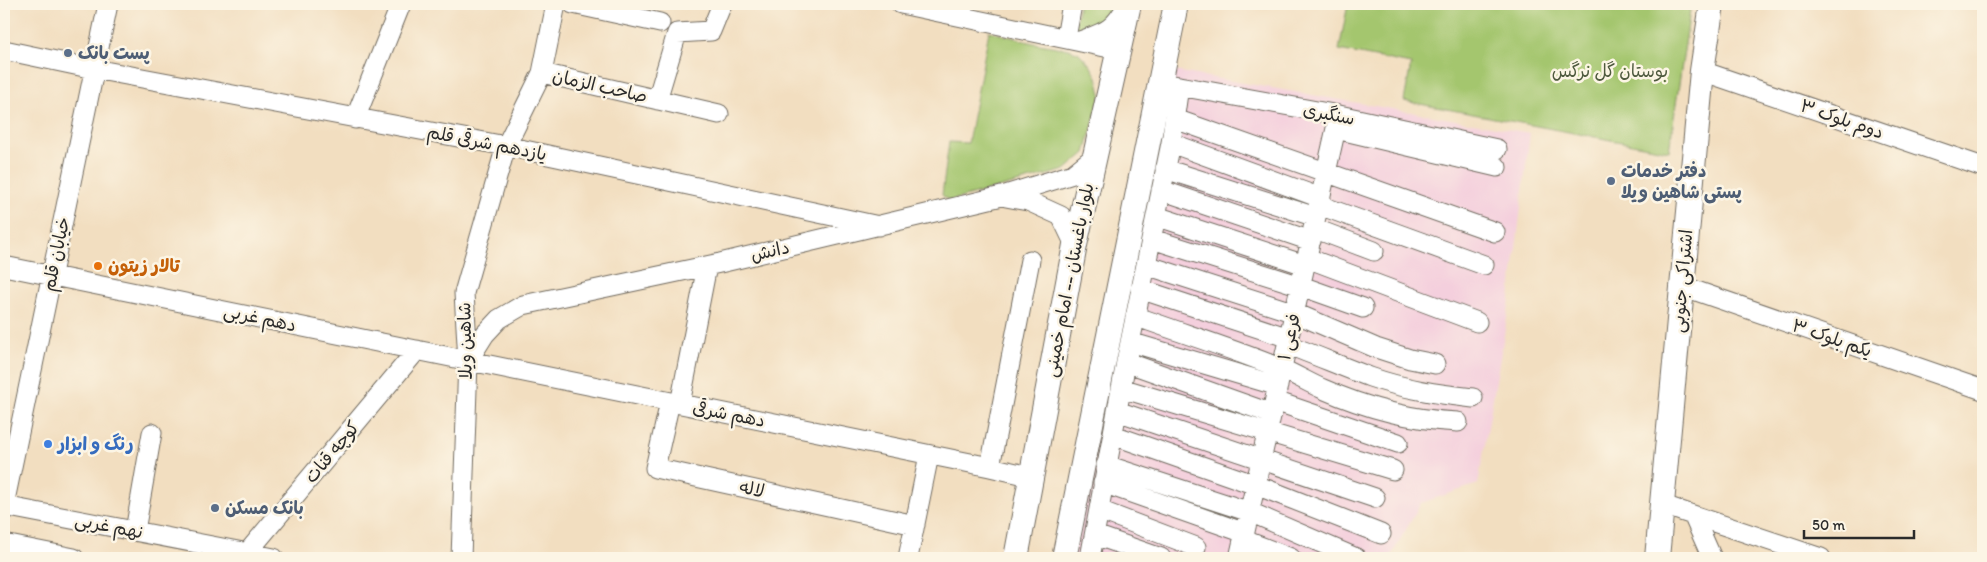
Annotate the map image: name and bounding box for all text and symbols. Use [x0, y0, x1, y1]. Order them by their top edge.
place label: پست بانک [78, 42, 150, 65]
marker: پست بانک [62, 47, 74, 59]
park label: بوستان گل نرگس [1552, 60, 1668, 82]
street label: صاحب الزمان [550, 64, 650, 108]
street label: دوم بلوک ۳ [1796, 94, 1887, 146]
street label: سنگبری [1301, 98, 1357, 130]
street label: یازدهم شرقی قلم [425, 120, 549, 168]
place label: دفتر خدمات پستی شاهین ویلا [1621, 160, 1743, 204]
marker: دفتر خدمات پستی شاهین ویلا [1605, 175, 1617, 187]
street label: بلوار باغستان -- امام خمینی [1039, 181, 1102, 379]
street label: خیابان قلم [37, 215, 78, 294]
street label: اشتراکی جنوبی [1667, 228, 1698, 334]
street label: دانش [748, 236, 792, 266]
place label: تالار زیتون [108, 255, 180, 277]
marker: تالار زیتون [92, 260, 104, 272]
street label: دهم غربی [221, 300, 298, 339]
street label: شاهین ویلا [453, 302, 477, 380]
street label: ۱ فرعی [1273, 311, 1305, 363]
street label: یکم بلوک ۳ [1788, 314, 1875, 365]
street label: دهم شرقی [690, 395, 767, 435]
street label: کوچه قنات [300, 416, 365, 488]
place label: رنگ و ابزار [56, 433, 134, 455]
marker: رنگ و ابزار [42, 438, 54, 450]
street label: لاله [737, 476, 767, 502]
place label: بانک مسکن [225, 497, 304, 519]
marker: بانک مسکن [209, 502, 221, 514]
scale bar [1804, 507, 1914, 539]
street label: نهم غربی [73, 509, 145, 546]
text: 50 m [1812, 516, 1845, 534]

